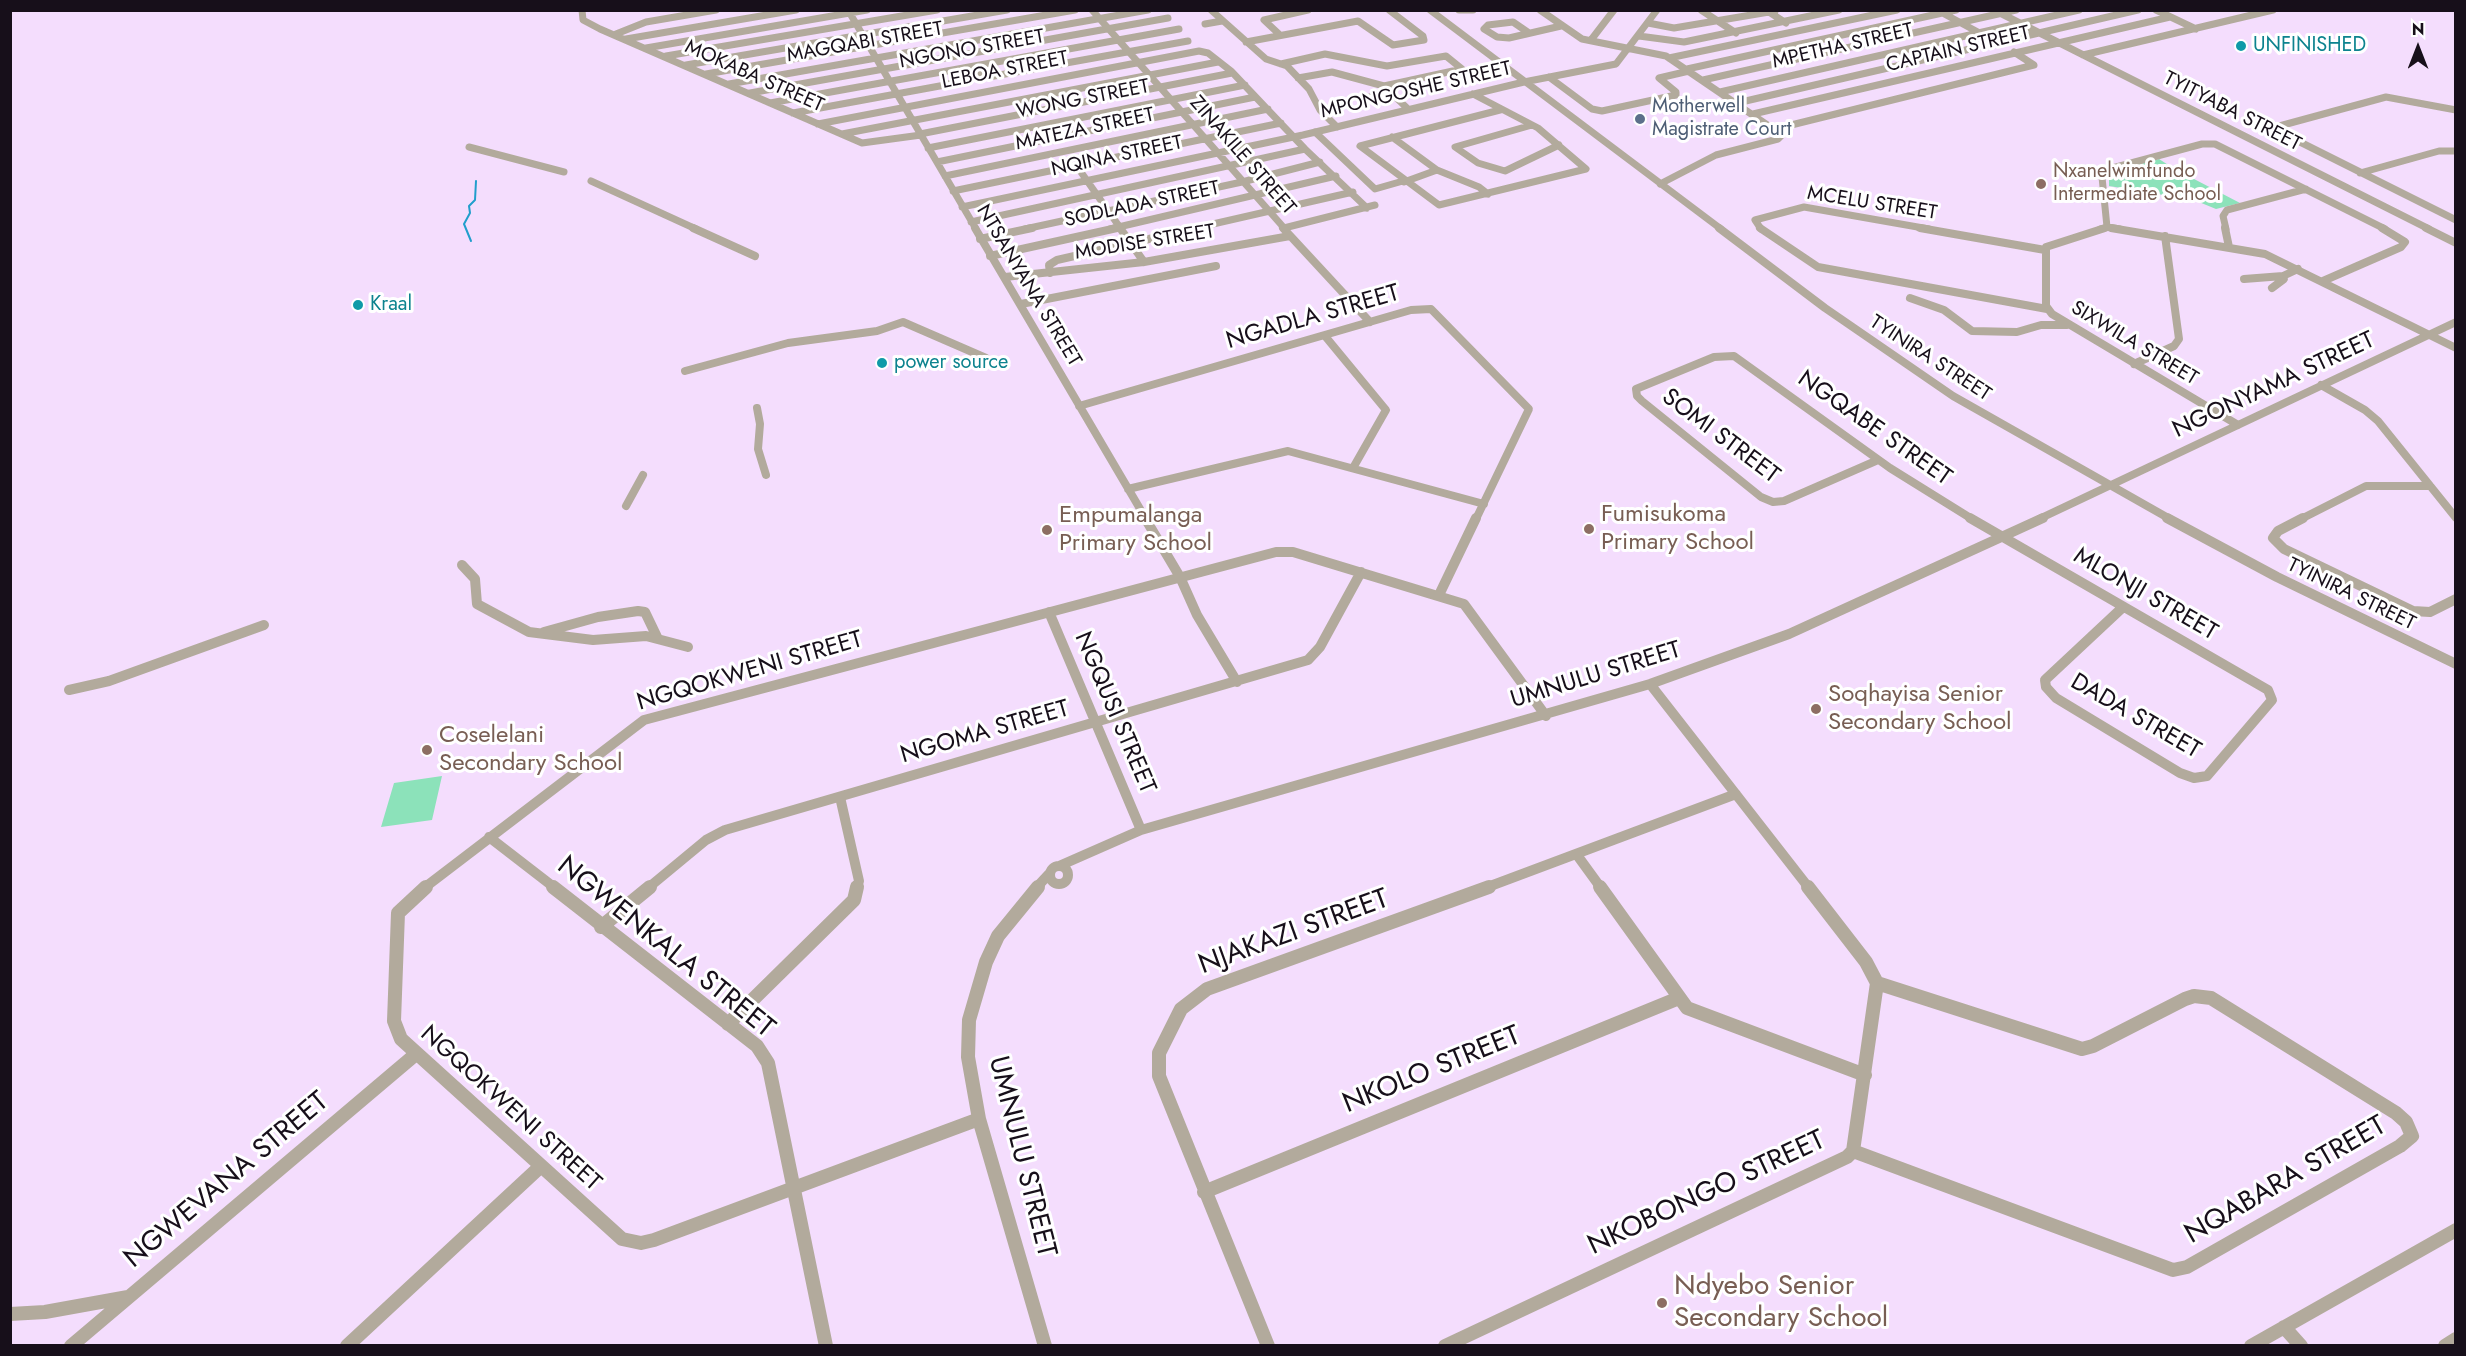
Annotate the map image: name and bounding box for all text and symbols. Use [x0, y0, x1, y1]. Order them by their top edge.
street label: MAGQABI STREET [785, 17, 945, 69]
north arrow [2388, 18, 2448, 78]
text: N [2412, 18, 2424, 41]
street label: MPETHA STREET [1770, 19, 1916, 75]
street label: CAPTAIN STREET [1884, 22, 2032, 78]
street label: NGONO STREET [898, 25, 1046, 75]
place label: UNFINISHED [2253, 34, 2366, 58]
street label: MOKABA STREET [681, 36, 827, 118]
marker: UNFINISHED [2234, 39, 2248, 53]
street label: LEBOA STREET [940, 47, 1070, 95]
street label: MPONGOSHE STREET [1318, 57, 1514, 125]
street label: TYITYABA STREET [2159, 67, 2305, 157]
street label: WONG STREET [1014, 75, 1152, 125]
street label: ZINAKILE STREET [1184, 92, 1300, 220]
place label: Motherwell Magistrate Court [1652, 95, 1792, 142]
street label: MATEZA STREET [1013, 104, 1157, 156]
marker: Motherwell Magistrate Court [1633, 112, 1647, 126]
street label: NQINA STREET [1049, 131, 1185, 183]
place label: Nxanelwimfundo Intermediate School [2053, 160, 2221, 207]
street label: SODLADA STREET [1062, 177, 1222, 233]
marker: Nxanelwimfundo Intermediate School [2034, 177, 2048, 191]
street label: MCELU STREET [1805, 182, 1939, 226]
street label: NTSANYANA STREET [970, 201, 1086, 371]
street label: MODISE STREET [1073, 220, 1217, 266]
street label: NGADLA STREET [1223, 280, 1403, 356]
place label: Kraal [370, 293, 412, 317]
street label: SIXWILA STREET [2066, 297, 2202, 391]
marker: Kraal [351, 298, 365, 312]
street label: TYINIRA STREET [1865, 311, 1995, 407]
street label: NGONYAMA STREET [2168, 327, 2380, 445]
place label: power source [894, 351, 1008, 375]
marker: power source [875, 356, 889, 370]
street label: NGQABE STREET [1792, 365, 1956, 493]
street label: SOMI STREET [1655, 383, 1785, 491]
place label: Fumisukoma Primary School [1601, 501, 1754, 557]
place label: Empumalanga Primary School [1059, 502, 1212, 558]
marker: Fumisukoma Primary School [1582, 522, 1596, 536]
marker: Empumalanga Primary School [1040, 523, 1054, 537]
street label: MLONJI STREET [2068, 542, 2222, 648]
street label: TYINIRA STREET [2283, 554, 2419, 636]
street label: NGQOKWENI STREET [634, 626, 866, 718]
street label: NGQUSI STREET [1067, 628, 1161, 798]
street label: UMNULU STREET [1507, 636, 1685, 716]
street label: DADA STREET [2065, 668, 2205, 766]
place label: Soqhayisa Senior Secondary School [1828, 681, 2012, 737]
street label: NGOMA STREET [897, 695, 1073, 771]
marker: Soqhayisa Senior Secondary School [1809, 702, 1823, 716]
place label: Coselelani Secondary School [439, 722, 623, 778]
marker: Coselelani Secondary School [420, 743, 434, 757]
street label: NGWENKALA STREET [550, 850, 780, 1046]
street label: NJAKAZI STREET [1194, 883, 1394, 983]
street label: NGQOKWENI STREET [414, 1020, 606, 1198]
street label: NKOLO STREET [1338, 1020, 1526, 1122]
street label: UMNULU STREET [980, 1053, 1062, 1261]
street label: NGWEVANA STREET [118, 1086, 336, 1276]
street label: NQABARA STREET [2180, 1110, 2392, 1252]
street label: NKOBONGO STREET [1583, 1124, 1831, 1264]
place label: Ndyebo Senior Secondary School [1674, 1270, 1888, 1336]
marker: Ndyebo Senior Secondary School [1655, 1296, 1669, 1310]

